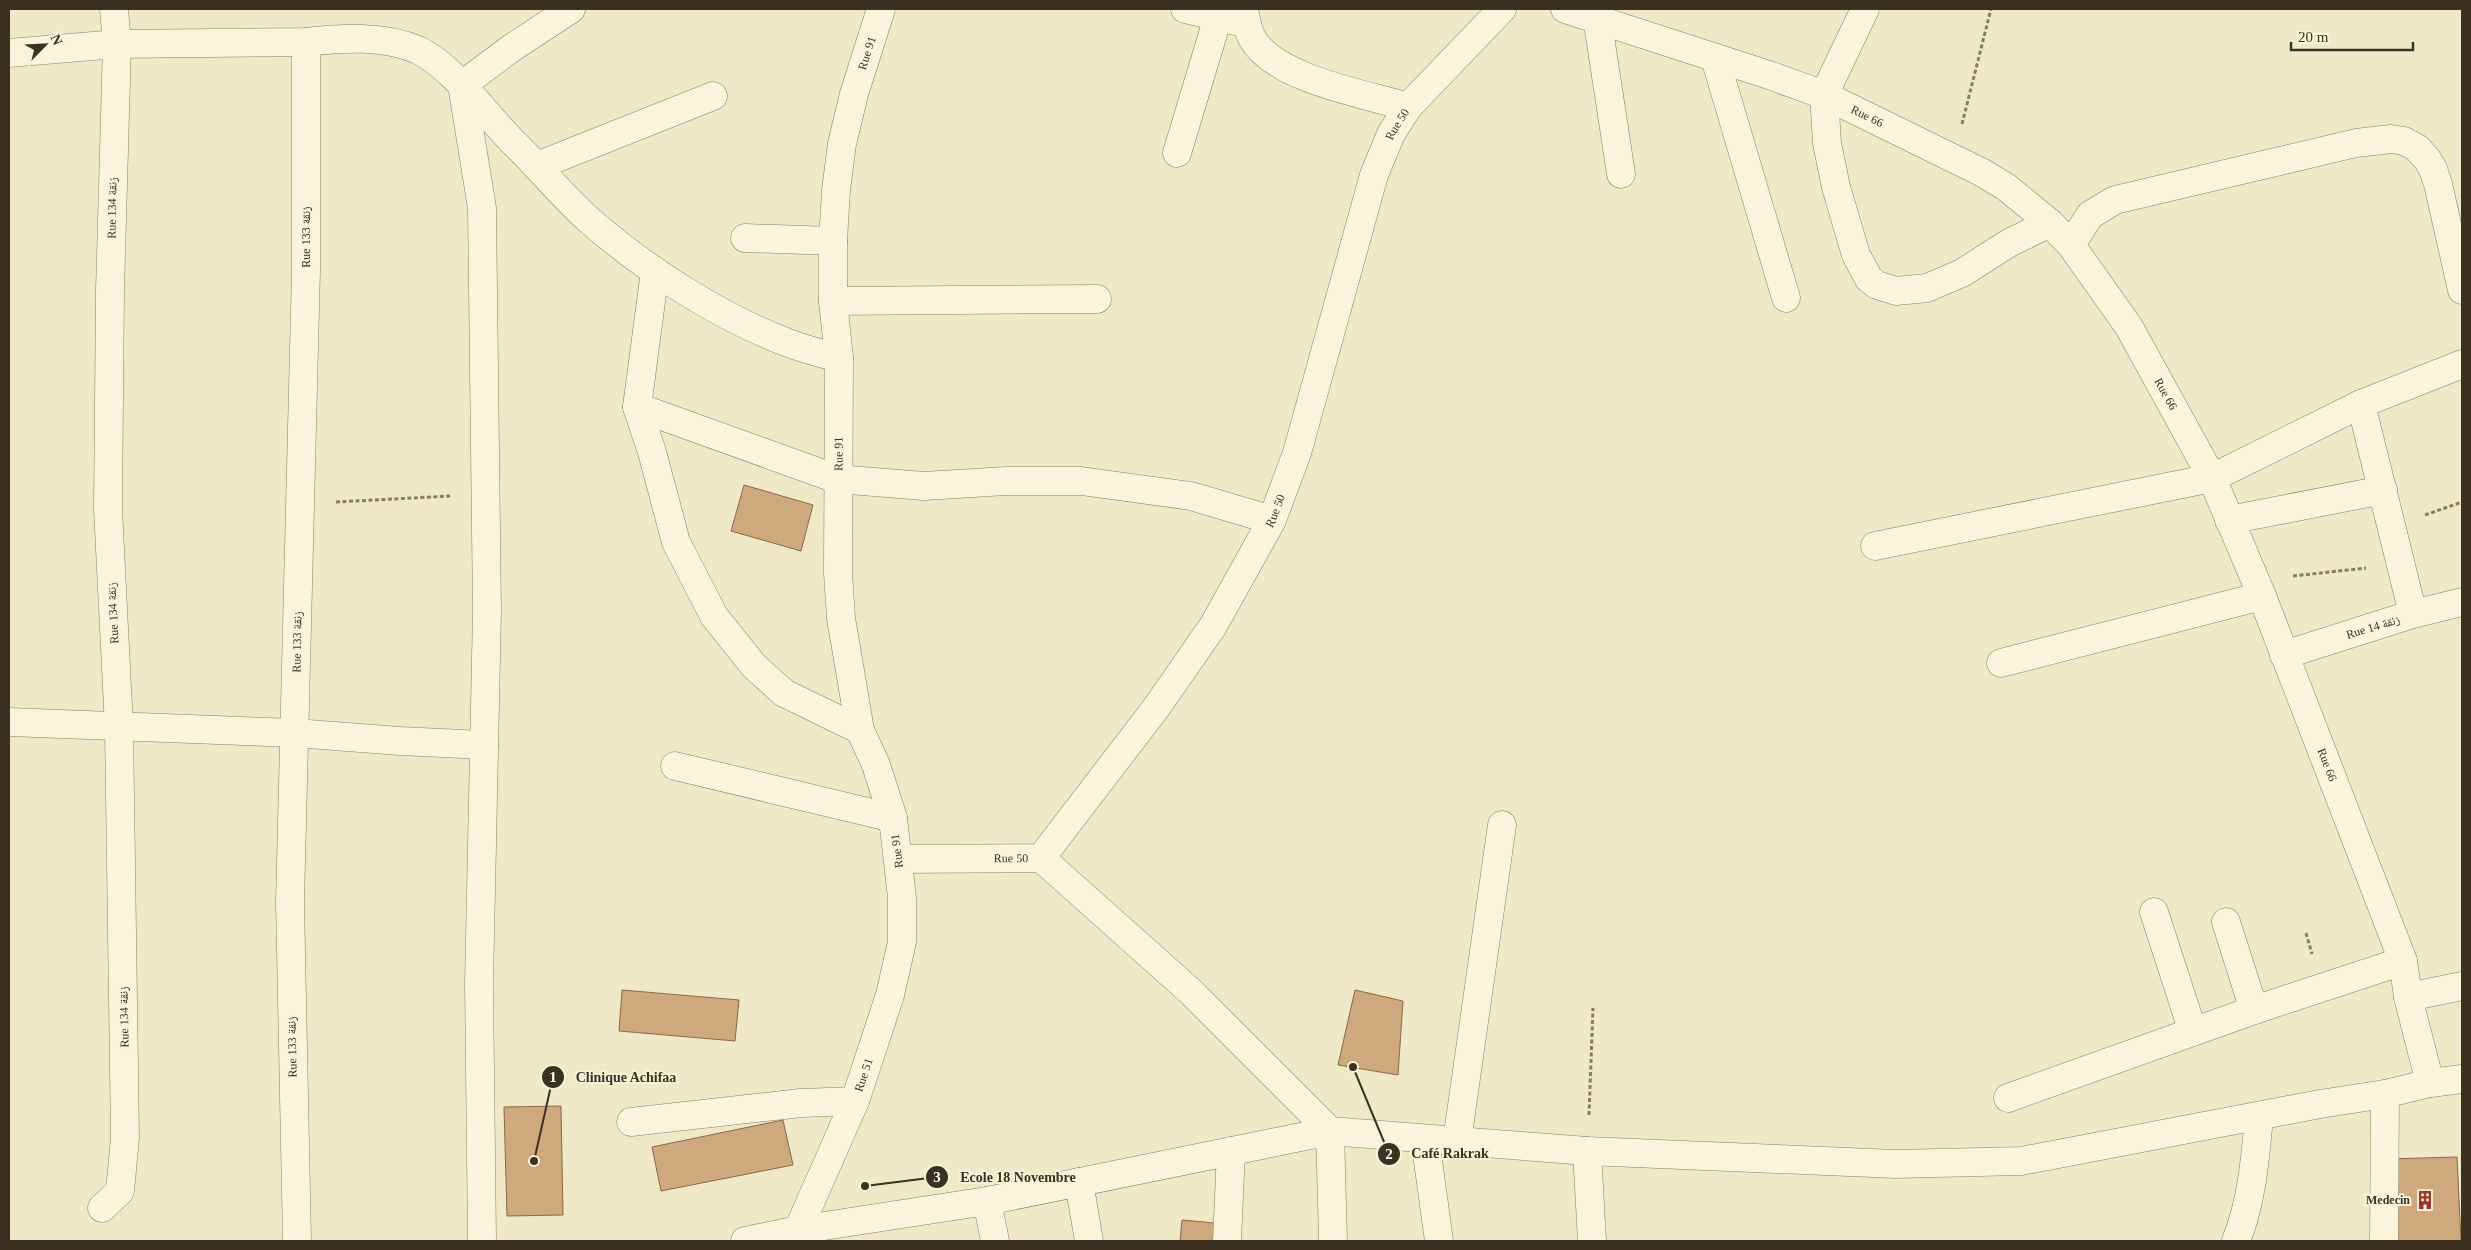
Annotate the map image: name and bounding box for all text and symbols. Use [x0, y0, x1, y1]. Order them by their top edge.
north arrow [20, 20, 70, 70]
scale bar [2291, 20, 2414, 52]
text: 20 m [2298, 29, 2329, 45]
text: N [48, 32, 65, 48]
street label: Rue 91 [855, 35, 879, 72]
street label: Rue 66 [1849, 102, 1886, 130]
street label: Rue 50 [1382, 106, 1412, 142]
street label: Rue 134 زنقة [104, 177, 120, 239]
street label: Rue 133 زنقة [299, 206, 313, 268]
street label: Rue 66 [2151, 375, 2180, 412]
street label: Rue 91 [831, 437, 846, 471]
street label: Rue 50 [1262, 492, 1288, 530]
street label: Rue 134 زنقة [104, 582, 122, 644]
street label: Rue 133 زنقة [289, 611, 305, 673]
street label: Rue 14 زنقة [2344, 612, 2402, 642]
street label: Rue 66 [2314, 746, 2340, 783]
street label: Rue 91 [888, 833, 906, 869]
street label: Rue 50 [994, 851, 1028, 865]
street label: Rue 134 زنقة [116, 986, 132, 1048]
street label: Rue 133 زنقة [284, 1016, 300, 1078]
street label: Rue 51 [852, 1056, 876, 1093]
callout: Clinique Achifaa [540, 1062, 687, 1091]
text: 1 [549, 1069, 557, 1085]
text: Clinique Achifaa [576, 1070, 676, 1085]
callout: Café Rakrak [1376, 1139, 1498, 1168]
text: 2 [1385, 1146, 1393, 1162]
text: Café Rakrak [1411, 1146, 1489, 1161]
callout: Ecole 18 Novembre [925, 1163, 1085, 1192]
text: 3 [933, 1169, 941, 1185]
text: Ecole 18 Novembre [960, 1170, 1076, 1185]
building icon: Medecin [2414, 1189, 2436, 1211]
place label: Medecin [2366, 1193, 2410, 1207]

